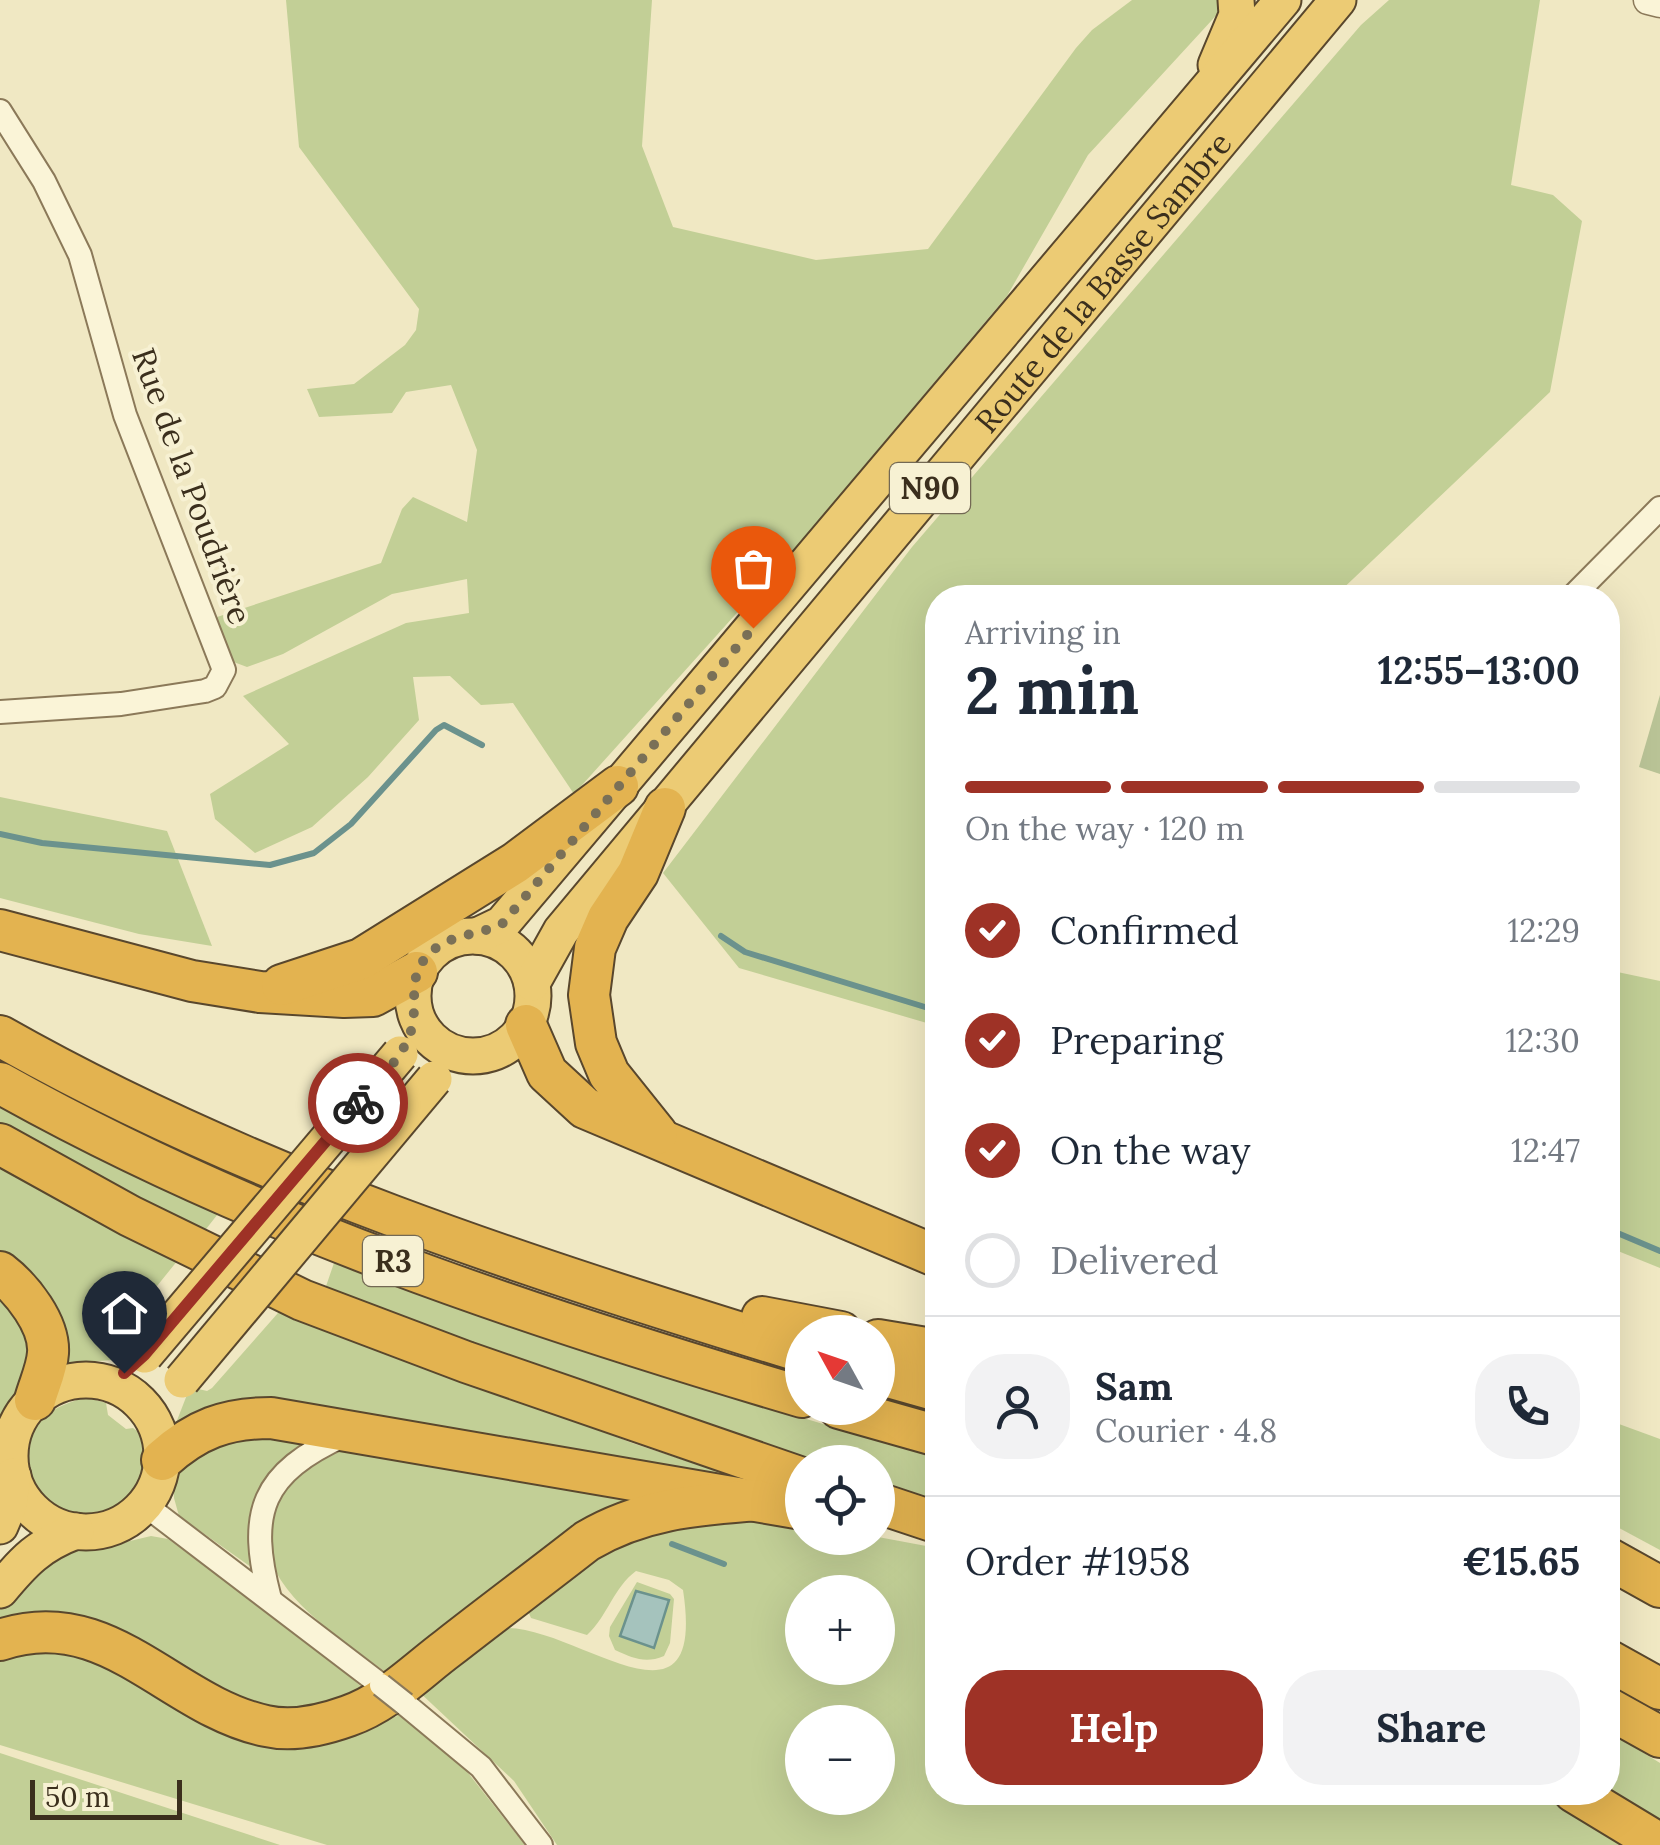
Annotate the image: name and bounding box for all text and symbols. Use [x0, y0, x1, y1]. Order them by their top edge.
street label: Route de la Basse Sambre [965, 123, 1240, 441]
street label: Rue de la Poudrière [123, 342, 261, 630]
road number: N90 [890, 463, 970, 513]
pin [711, 526, 796, 629]
icon: bag [726, 541, 781, 596]
text: Arriving in [965, 612, 1121, 653]
text: 12:55–13:00 [1378, 646, 1580, 694]
text: 2 min [965, 649, 1139, 732]
text: On the way · 120 m [965, 808, 1245, 849]
icon: check [965, 903, 1020, 958]
text: Confirmed [1050, 906, 1239, 954]
text: 12:29 [1507, 910, 1580, 951]
icon: check [965, 1013, 1020, 1068]
text: Preparing [1050, 1016, 1223, 1064]
text: 12:30 [1505, 1020, 1580, 1061]
courier [308, 1053, 408, 1153]
icon: bike [331, 1076, 386, 1131]
icon: check [965, 1123, 1020, 1178]
text: On the way [1050, 1126, 1251, 1174]
text: 12:47 [1511, 1130, 1580, 1171]
road number: R3 [363, 1236, 423, 1286]
text: Delivered [1050, 1236, 1219, 1284]
pin [82, 1271, 167, 1374]
icon: home [97, 1286, 152, 1341]
north arrow [785, 1315, 895, 1425]
map controls [785, 1315, 895, 1815]
button: person [965, 1354, 1070, 1459]
button: phone [1475, 1354, 1580, 1459]
text: Sam [1095, 1362, 1173, 1410]
text: Courier · 4.8 [1095, 1410, 1277, 1451]
button: locate [785, 1445, 895, 1555]
text: Order #1958 [965, 1537, 1191, 1585]
text: €15.65 [1462, 1537, 1580, 1585]
button: + [785, 1575, 895, 1685]
button: Help [965, 1670, 1263, 1785]
button: Share [1283, 1670, 1580, 1785]
button: − [785, 1705, 895, 1815]
scale bar [30, 1775, 182, 1820]
text: 50 m [45, 1779, 110, 1815]

